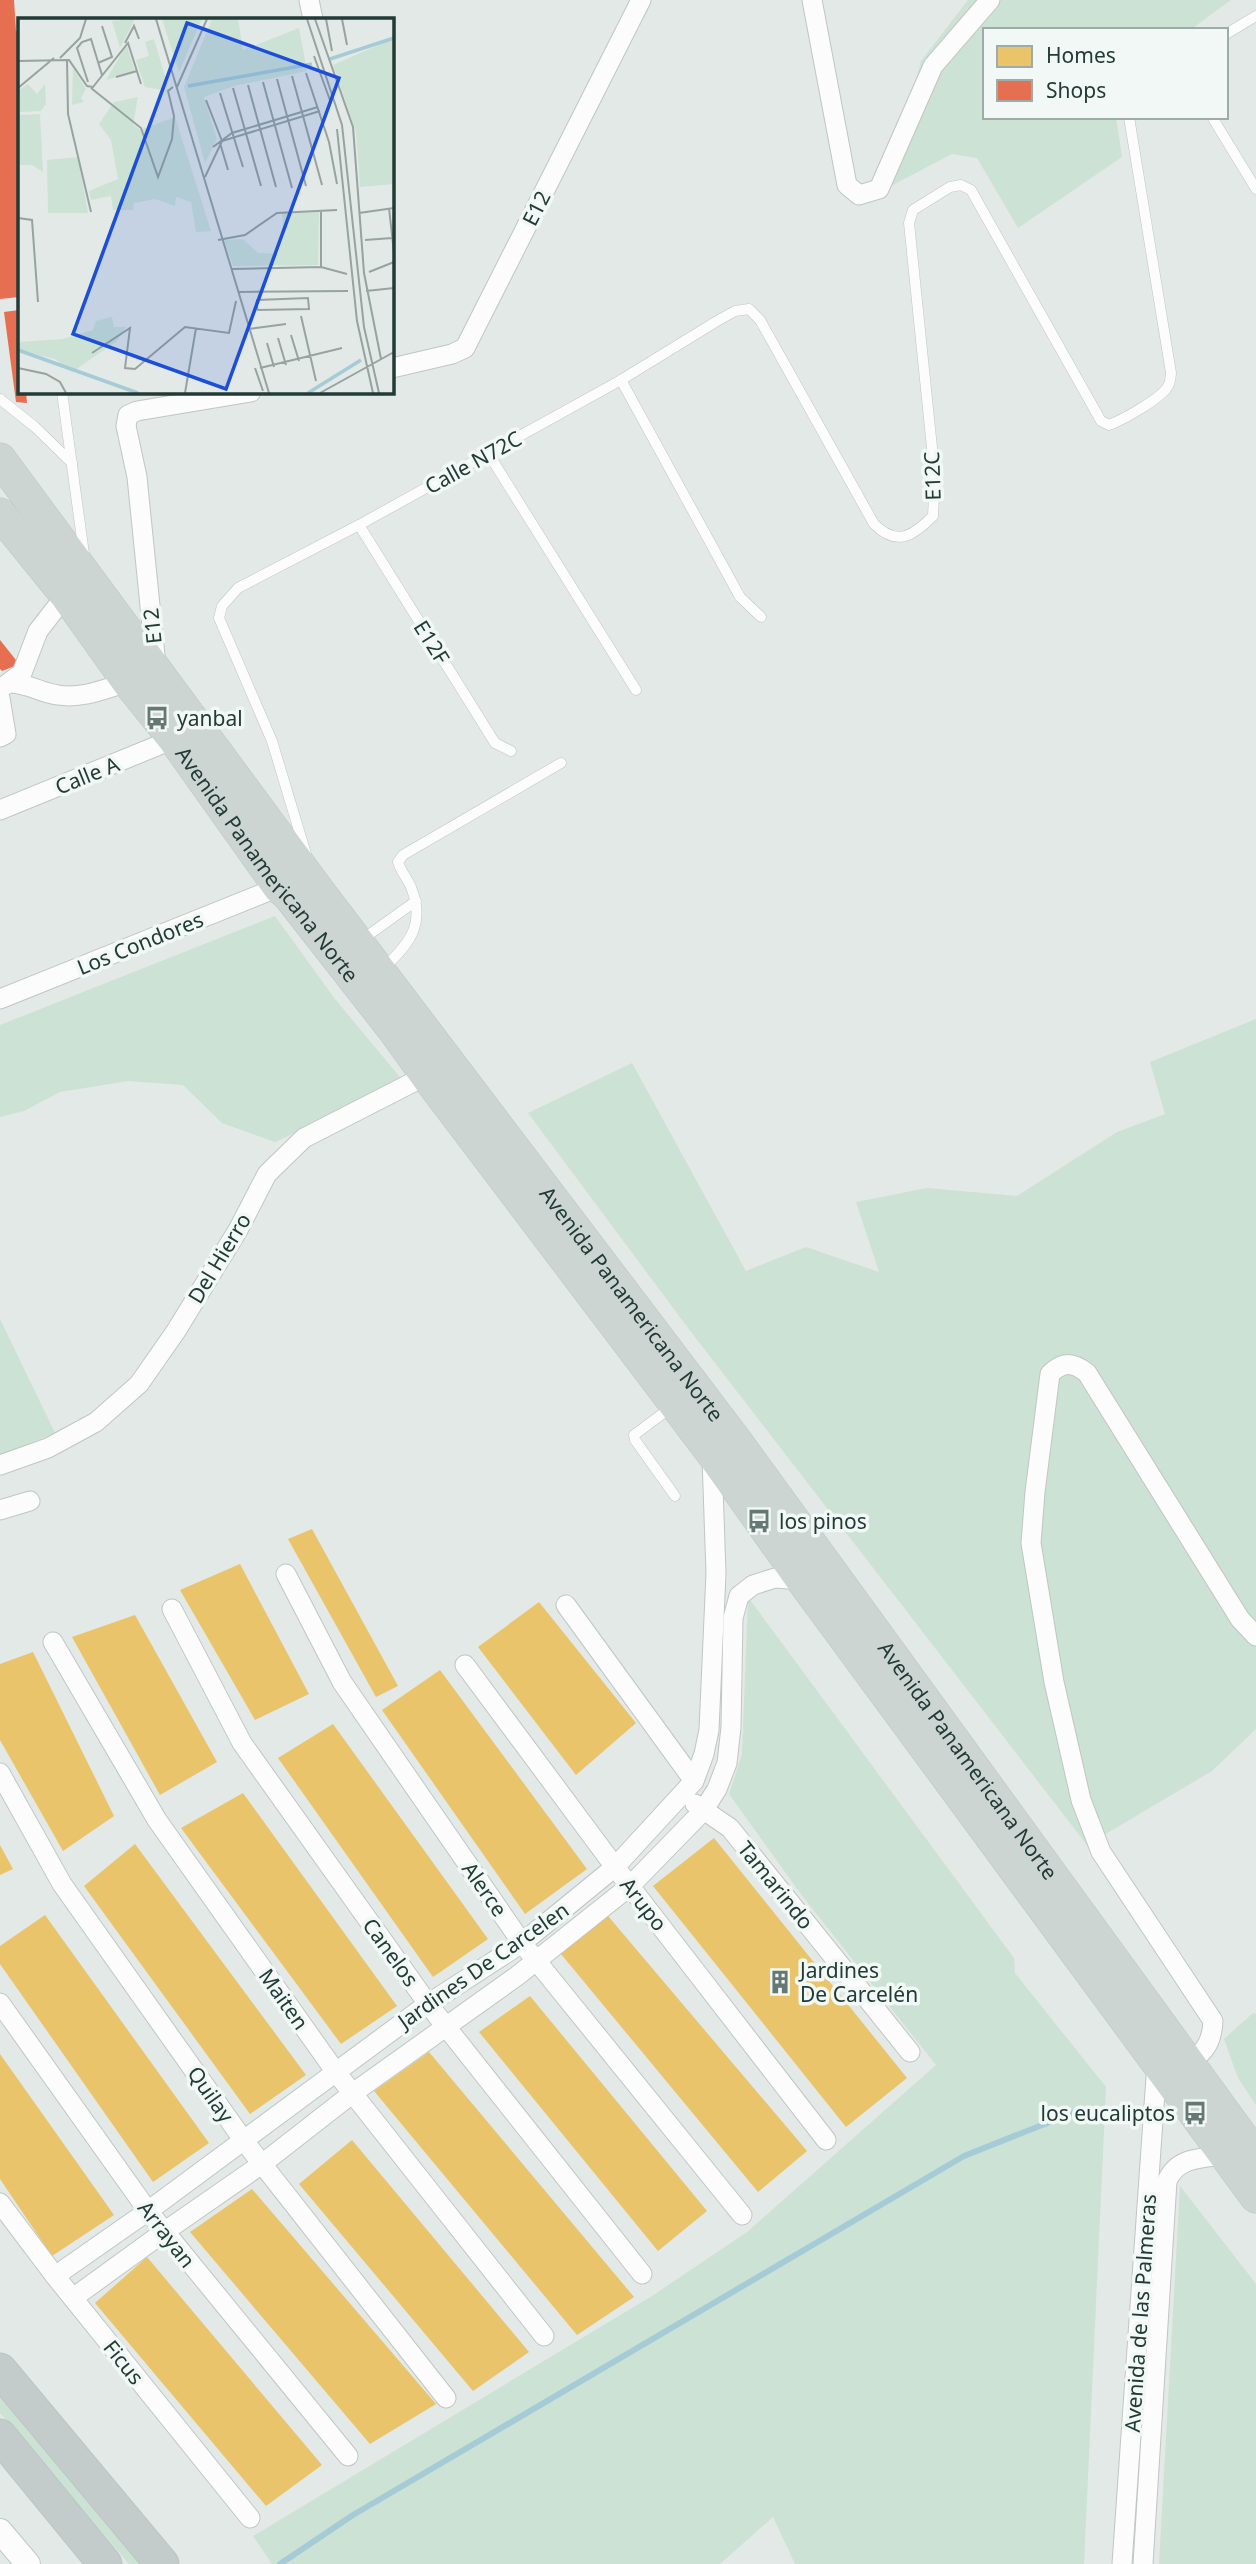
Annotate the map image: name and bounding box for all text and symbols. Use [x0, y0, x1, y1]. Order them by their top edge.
inset map [18, 18, 394, 394]
legend [983, 28, 1228, 119]
text: Homes [1046, 41, 1116, 69]
text: Shops [1046, 76, 1106, 104]
street label: E12 [515, 186, 557, 230]
street label: Calle N72C [420, 424, 526, 500]
street label: E12C [917, 451, 947, 501]
street label: E12 [136, 607, 168, 645]
street label: E12F [408, 615, 456, 669]
bus stop icon: yanbal [143, 704, 171, 732]
place label: yanbal [177, 704, 243, 732]
street label: Avenida Panamericana Norte [170, 741, 365, 988]
street label: Calle A [51, 749, 124, 800]
street label: Los Condores [73, 905, 207, 981]
street label: Avenida Panamericana Norte [534, 1180, 730, 1427]
street label: Del Hierro [181, 1208, 257, 1308]
bus stop icon: los pinos [745, 1507, 773, 1535]
place label: los pinos [779, 1507, 867, 1535]
street label: Avenida Panamericana Norte [872, 1635, 1064, 1885]
street label: Tamarindo [732, 1835, 820, 1935]
street label: Alerce [456, 1856, 514, 1922]
street label: Arupo [614, 1871, 674, 1937]
street label: Jardines De Carcelen [390, 1895, 574, 2036]
street label: Canelos [357, 1912, 425, 1992]
place label: Jardines De Carcelén [798, 1956, 918, 2008]
street label: Maiten [253, 1963, 315, 2035]
building icon: Jardines De Carcelén [766, 1968, 794, 1996]
street label: Quilay [182, 2060, 241, 2128]
place label: los eucaliptos [1041, 2099, 1175, 2127]
bus stop icon: los eucaliptos [1181, 2099, 1209, 2127]
street label: Avenida de las Palmeras [1118, 2193, 1162, 2433]
street label: Arrayan [132, 2195, 202, 2273]
street label: Ficus [98, 2334, 150, 2390]

